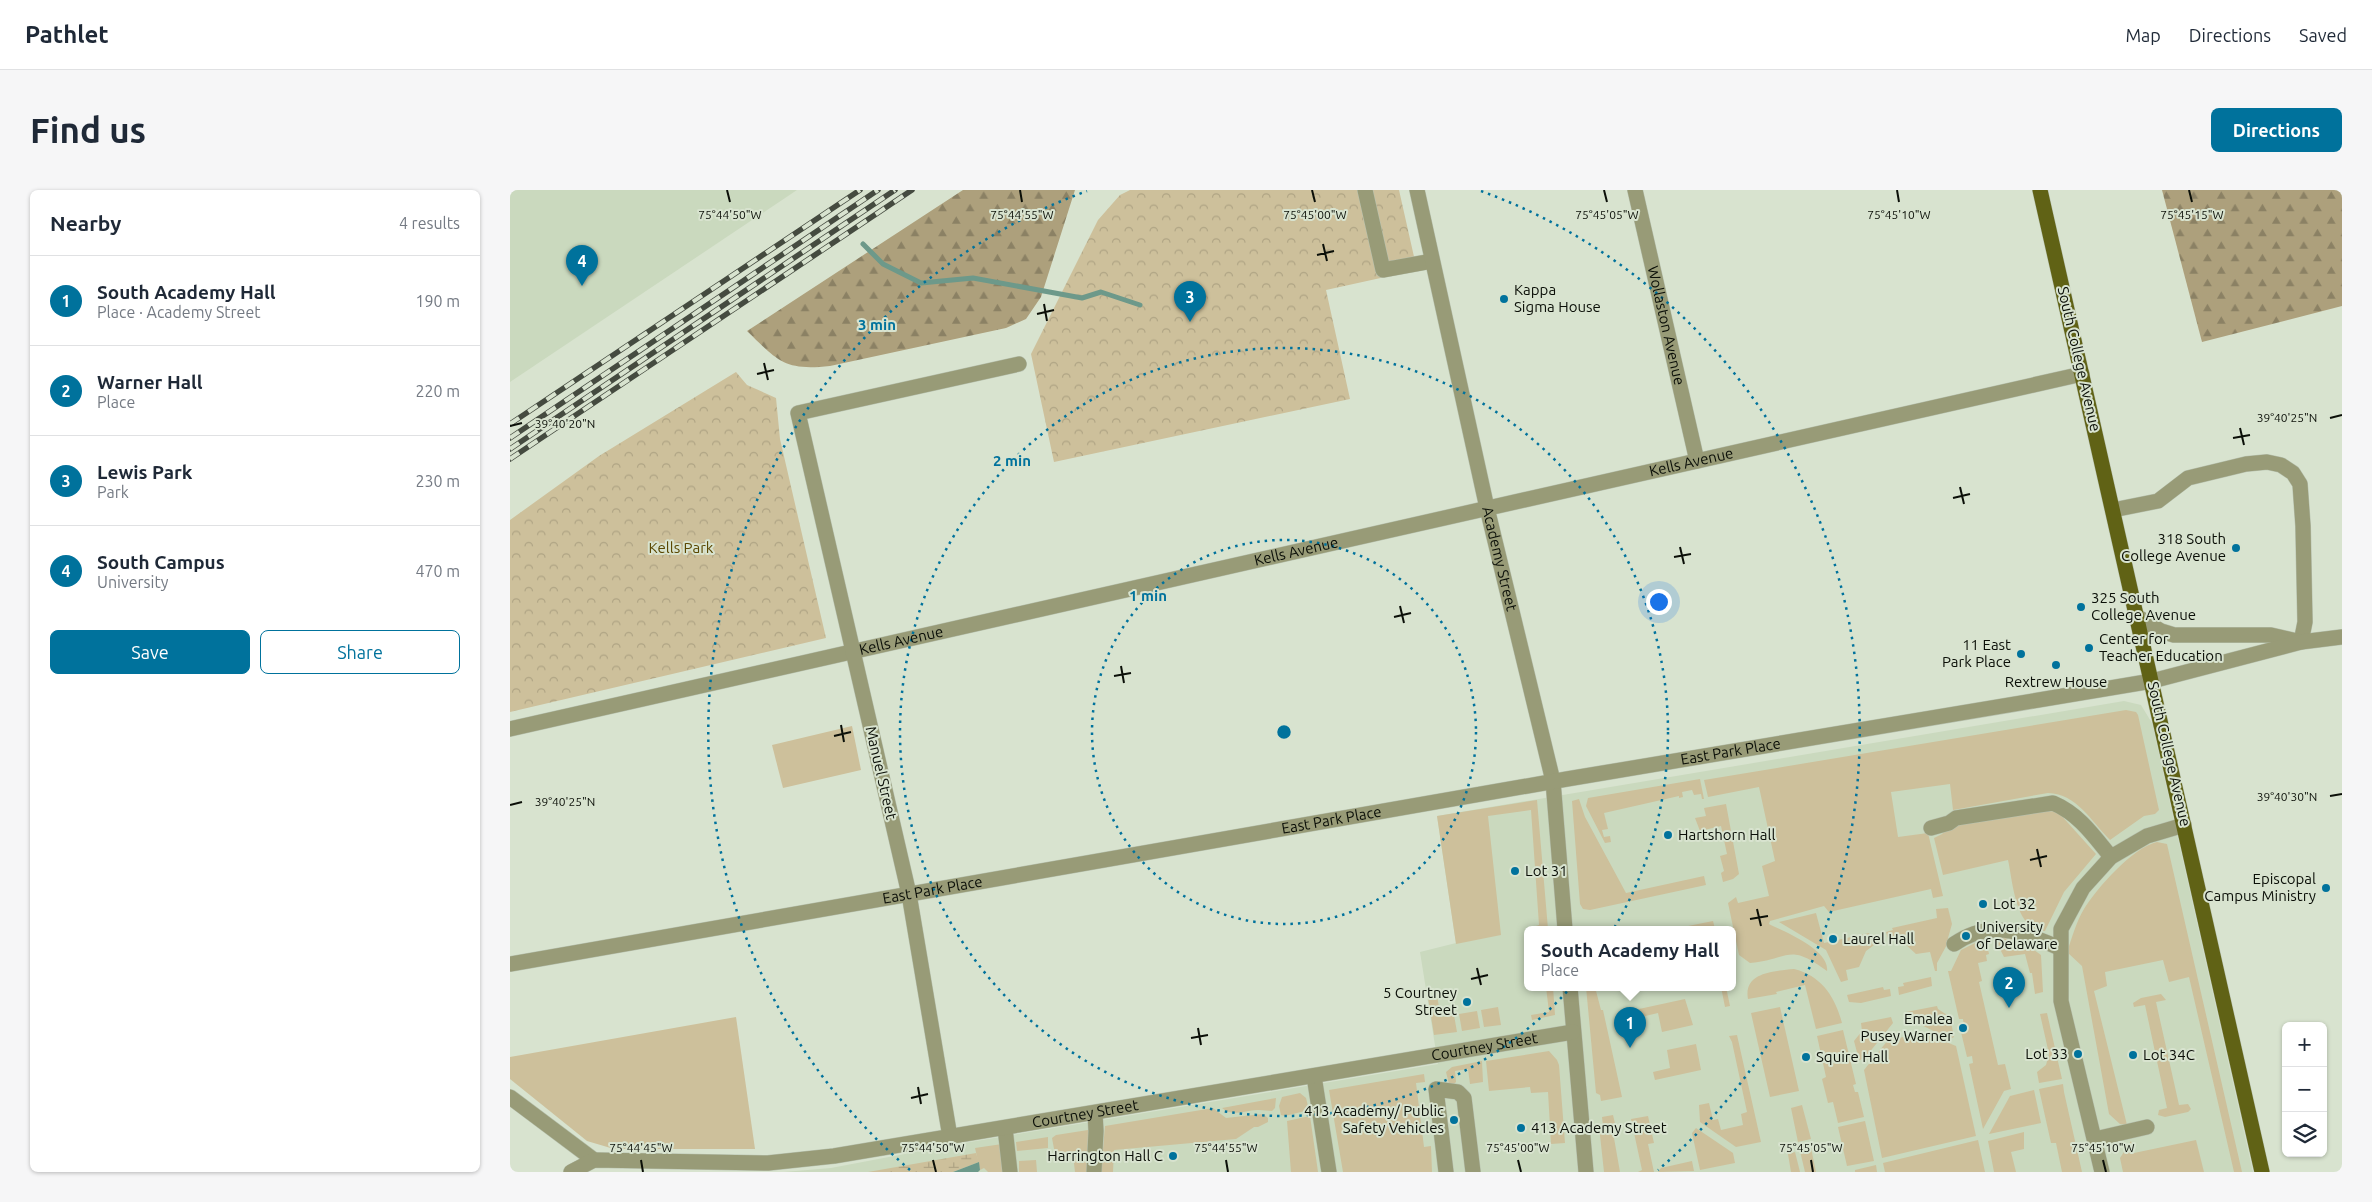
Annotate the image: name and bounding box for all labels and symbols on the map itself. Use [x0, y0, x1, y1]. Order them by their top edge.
text: 75°44'50"W [698, 208, 762, 221]
text: 75°44'55"W [990, 208, 1054, 221]
text: 75°45'00"W [1283, 208, 1347, 221]
text: 75°45'05"W [1575, 208, 1639, 221]
text: 75°45'10"W [1867, 208, 1931, 221]
text: 75°45'15"W [2160, 208, 2224, 221]
pin: 4 [566, 245, 598, 286]
street label: Wollaston Avenue [1645, 264, 1688, 387]
pin: 3 [1174, 281, 1206, 322]
place label: Kappa Sigma House [1514, 281, 1601, 315]
street label: South College Avenue [2055, 285, 2104, 433]
marker: Kappa Sigma House [1498, 293, 1510, 305]
text: 3 min [858, 316, 896, 333]
text: 39°40'25"N [2257, 411, 2317, 424]
text: 39°40'20"N [535, 417, 595, 430]
street label: Kells Avenue [1648, 444, 1735, 479]
text: 2 min [993, 452, 1031, 469]
street label: Academy Street [1479, 505, 1521, 613]
place label: 318 South College Avenue [2121, 530, 2226, 564]
street label: Kells Avenue [1252, 533, 1340, 569]
park label: Kells Park [649, 539, 714, 556]
marker: 318 South College Avenue [2230, 542, 2242, 554]
text: 1 min [1129, 587, 1167, 604]
your location [1646, 589, 1672, 615]
place label: 325 South College Avenue [2091, 589, 2196, 623]
marker: 325 South College Avenue [2075, 601, 2087, 613]
street label: Kells Avenue [857, 622, 945, 658]
place label: Center for Teacher Education [2099, 630, 2223, 664]
place label: 11 East Park Place [1942, 636, 2011, 670]
marker: Center for Teacher Education [2083, 642, 2095, 654]
marker: 11 East Park Place [2015, 648, 2027, 660]
marker: Rextrew House [2050, 659, 2062, 671]
place label: Rextrew House [2005, 673, 2107, 690]
street label: South College Avenue [2145, 680, 2194, 828]
centre of rings [1275, 723, 1293, 741]
street label: Manuel Street [862, 724, 901, 821]
street label: East Park Place [1679, 734, 1782, 768]
text: 39°40'30"N [2257, 790, 2317, 803]
text: 39°40'25"N [535, 795, 595, 808]
street label: East Park Place [1280, 803, 1383, 837]
place label: Hartshorn Hall [1678, 826, 1775, 843]
marker: Hartshorn Hall [1662, 829, 1674, 841]
place label: Lot 31 [1525, 862, 1568, 879]
marker: Lot 31 [1509, 865, 1521, 877]
place label: Episcopal Campus Ministry [2204, 870, 2316, 904]
street label: East Park Place [881, 872, 984, 907]
marker: Episcopal Campus Ministry [2320, 882, 2332, 894]
place label: Lot 32 [1993, 895, 2036, 912]
marker: Lot 32 [1977, 898, 1989, 910]
place label: University of Delaware [1976, 918, 2058, 952]
place label: Laurel Hall [1843, 930, 1914, 947]
marker: University of Delaware [1960, 930, 1972, 942]
marker: Laurel Hall [1827, 933, 1839, 945]
pin: 2 [1993, 967, 2025, 1008]
place label: 5 Courtney Street [1383, 984, 1457, 1018]
marker: 5 Courtney Street [1461, 996, 1473, 1008]
pin: 1 [1614, 1007, 1646, 1048]
place label: Emalea Pusey Warner [1861, 1010, 1953, 1044]
marker: Emalea Pusey Warner [1957, 1022, 1969, 1034]
street label: Courtney Street [1430, 1029, 1539, 1064]
place label: Lot 33 [2025, 1045, 2068, 1062]
place label: Lot 34C [2143, 1046, 2195, 1063]
place label: Squire Hall [1816, 1048, 1888, 1065]
marker: Lot 33 [2072, 1048, 2084, 1060]
marker: Lot 34C [2127, 1049, 2139, 1061]
marker: Squire Hall [1800, 1051, 1812, 1063]
street label: Courtney Street [1031, 1096, 1140, 1131]
place label: 413 Academy/ Public Safety Vehicles [1304, 1102, 1444, 1136]
marker: 413 Academy/ Public Safety Vehicles [1448, 1114, 1460, 1126]
place label: 413 Academy Street [1531, 1119, 1667, 1136]
marker: 413 Academy Street [1515, 1122, 1527, 1134]
text: 75°44'45"W [609, 1141, 673, 1154]
text: 75°44'50"W [901, 1141, 965, 1154]
text: 75°44'55"W [1194, 1141, 1258, 1154]
text: 75°45'00"W [1486, 1141, 1550, 1154]
text: 75°45'05"W [1779, 1141, 1843, 1154]
text: 75°45'10"W [2071, 1141, 2135, 1154]
place label: Harrington Hall C [1047, 1147, 1163, 1164]
marker: Harrington Hall C [1167, 1150, 1179, 1162]

